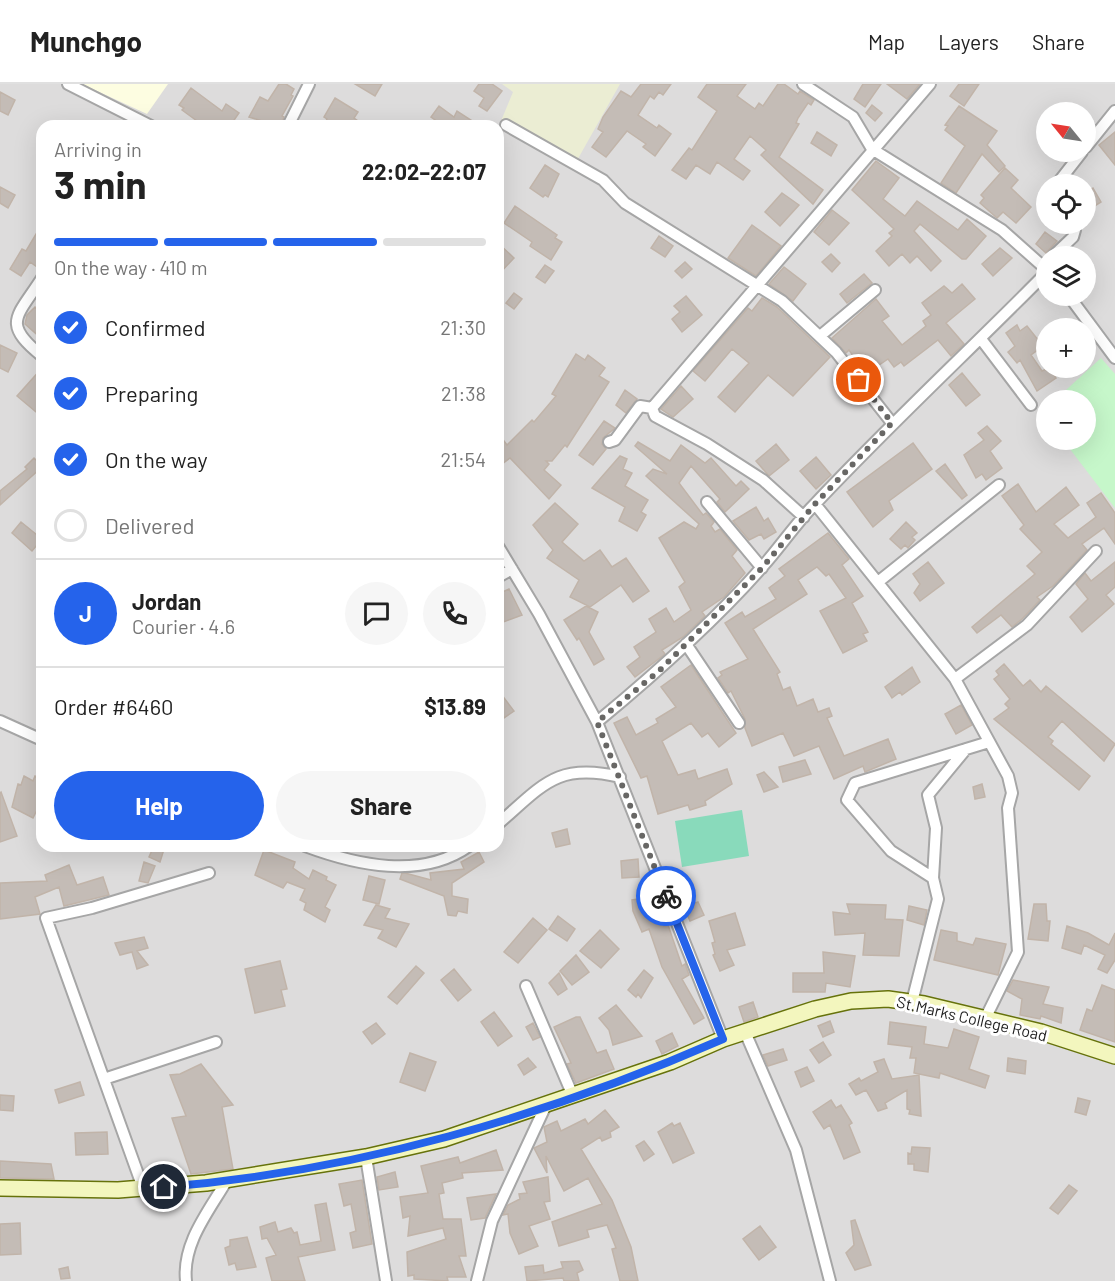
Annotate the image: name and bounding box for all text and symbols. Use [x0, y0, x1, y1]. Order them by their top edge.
text: Munchgo [30, 24, 142, 58]
text: Map [868, 29, 905, 54]
text: Layers [938, 29, 999, 54]
text: Share [1032, 29, 1085, 54]
north arrow [1036, 102, 1096, 162]
map controls [1036, 102, 1096, 450]
text: Arriving in [54, 137, 142, 161]
text: 22:02–22:07 [362, 158, 486, 184]
text: 3 min [54, 160, 147, 207]
button: locate [1036, 174, 1096, 234]
button: layers [1036, 246, 1096, 306]
text: On the way · 410 m [54, 255, 208, 279]
icon: check [54, 311, 87, 344]
text: Confirmed [105, 314, 205, 340]
text: 21:30 [440, 315, 486, 339]
button: + [1036, 318, 1096, 378]
pin [833, 354, 884, 405]
icon: bag [842, 363, 875, 396]
icon: check [54, 377, 87, 410]
text: Preparing [105, 380, 198, 406]
text: 21:38 [441, 381, 486, 405]
button: − [1036, 390, 1096, 450]
icon: check [54, 443, 87, 476]
text: On the way [105, 446, 208, 472]
text: 21:54 [440, 447, 486, 471]
text: Delivered [105, 512, 194, 538]
button: chat [345, 582, 408, 645]
button: phone [423, 582, 486, 645]
text: Jordan [132, 588, 201, 614]
text: J [79, 600, 92, 626]
text: Courier · 4.6 [132, 614, 235, 638]
text: Order #6460 [54, 693, 173, 719]
text: $13.89 [424, 693, 486, 719]
button: Help [54, 771, 264, 840]
button: Share [276, 771, 486, 840]
courier [636, 866, 696, 926]
icon: bike [650, 880, 683, 913]
street label: St.Marks College Road [895, 991, 1049, 1045]
pin [138, 1161, 189, 1212]
icon: home [147, 1170, 180, 1203]

